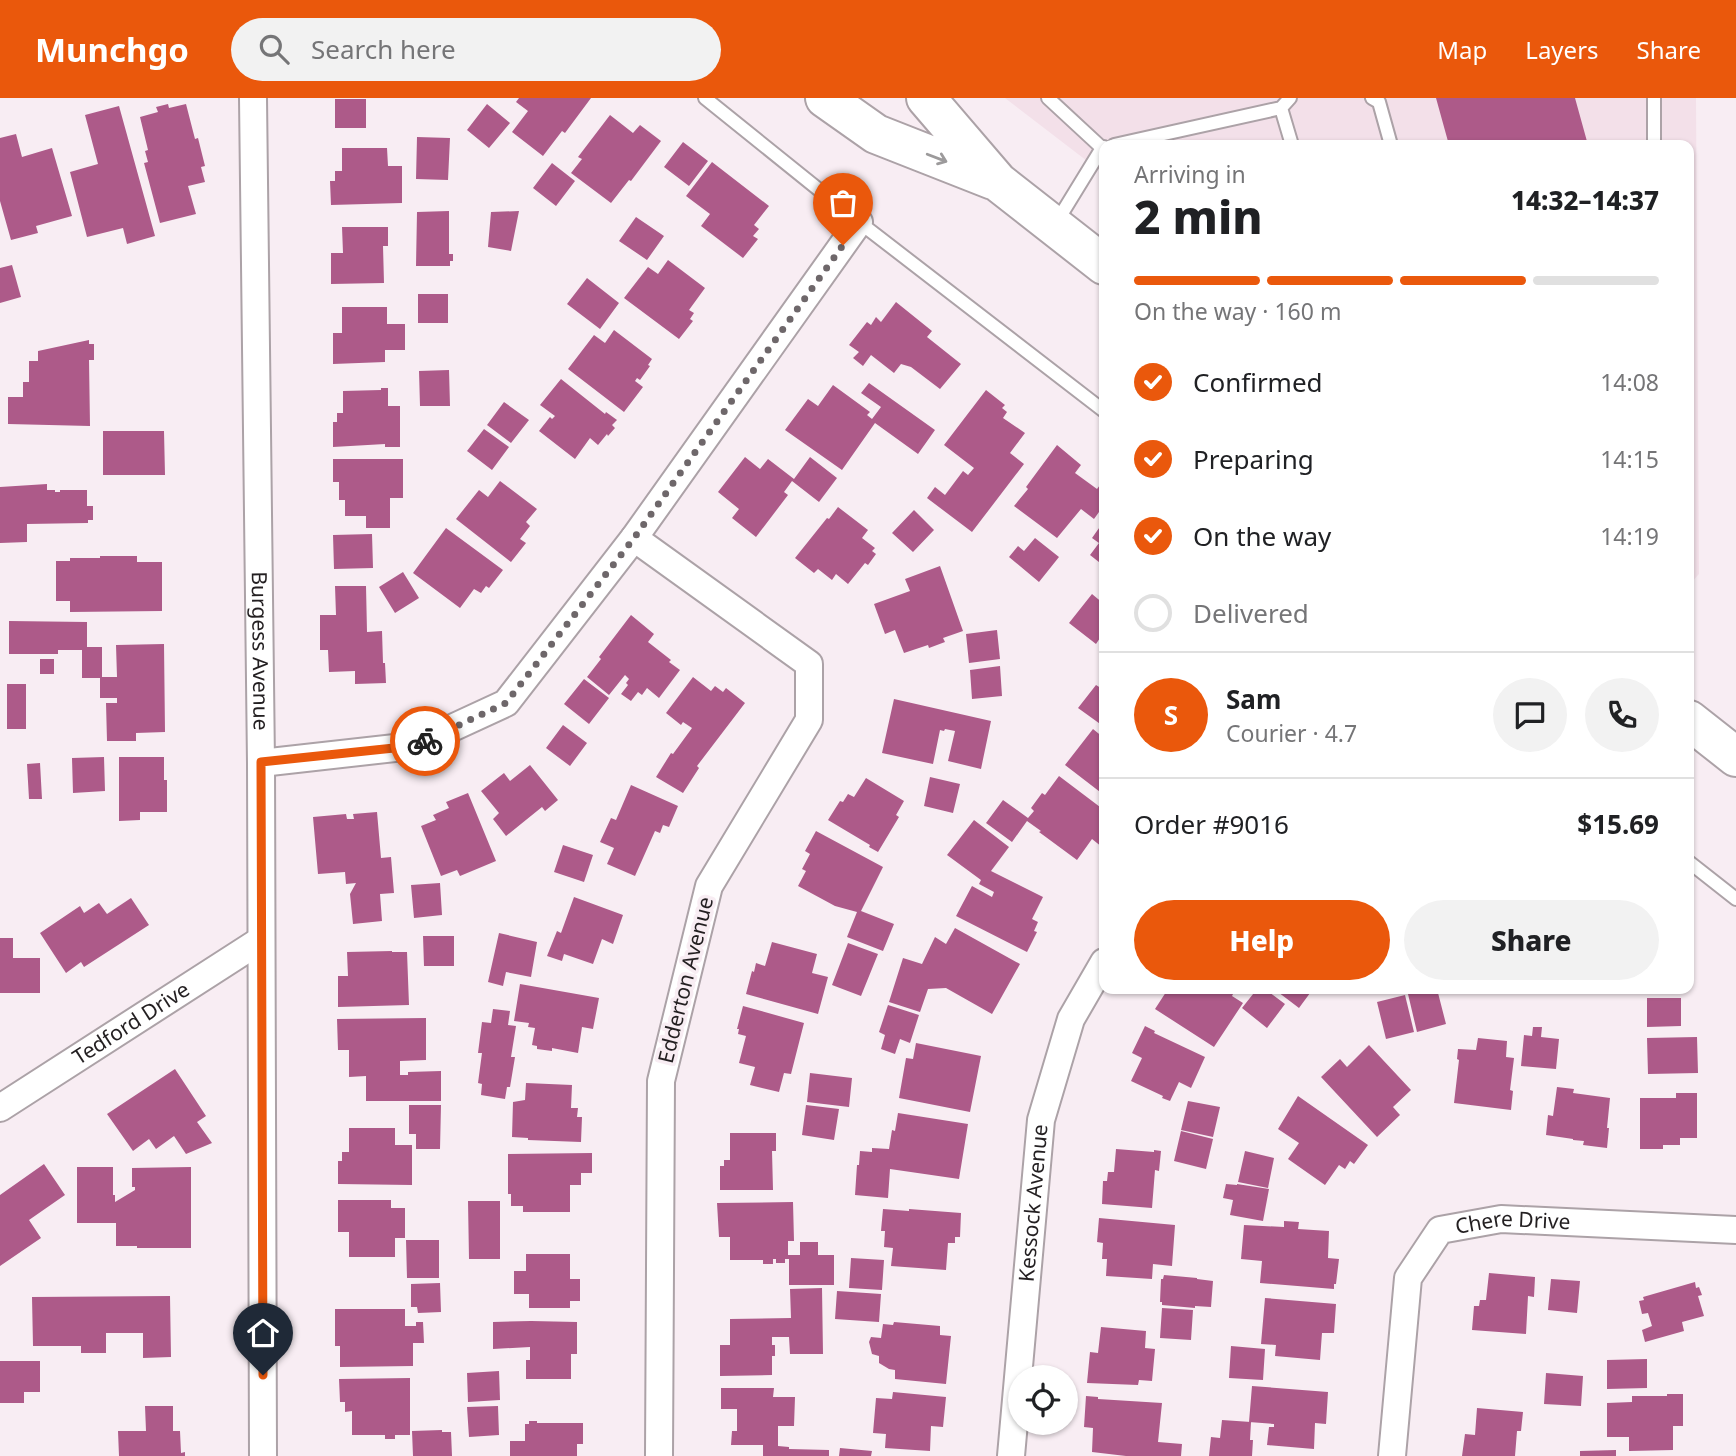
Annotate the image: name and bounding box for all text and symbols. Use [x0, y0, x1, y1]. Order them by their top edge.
search box [231, 18, 721, 81]
text: Munchgo [35, 27, 189, 72]
icon: search [255, 30, 293, 68]
text: Search here [311, 31, 456, 67]
text: Map [1437, 33, 1487, 66]
text: Layers [1525, 33, 1599, 66]
text: Share [1637, 33, 1701, 66]
one-way arrow [926, 153, 948, 166]
text: Arriving in [1134, 158, 1246, 190]
pin [813, 173, 873, 245]
text: 14:32–14:37 [1511, 182, 1659, 218]
icon: bag [824, 184, 862, 222]
text: 2 min [1134, 185, 1263, 247]
text: On the way · 160 m [1134, 295, 1341, 327]
icon: check [1134, 363, 1172, 401]
text: Confirmed [1193, 364, 1323, 400]
text: 14:08 [1600, 366, 1659, 398]
icon: check [1134, 440, 1172, 478]
text: Preparing [1193, 441, 1314, 477]
text: 14:15 [1600, 443, 1659, 475]
icon: check [1134, 517, 1172, 555]
text: On the way [1193, 518, 1331, 554]
text: 14:19 [1600, 520, 1659, 552]
street label: Burgess Avenue [246, 571, 276, 731]
text: Delivered [1193, 595, 1309, 631]
button: chat [1493, 678, 1567, 752]
button: phone [1585, 678, 1659, 752]
text: Sam [1226, 681, 1281, 717]
text: S [1164, 697, 1178, 733]
courier [390, 706, 460, 776]
text: Courier · 4.7 [1226, 717, 1357, 749]
icon: bike [406, 722, 444, 760]
text: Order #9016 [1134, 806, 1289, 842]
text: $15.69 [1577, 806, 1659, 842]
street label: Edderton Avenue [651, 894, 719, 1066]
button: Help [1134, 900, 1390, 980]
button: Share [1404, 900, 1659, 980]
street label: Tedford Drive [67, 975, 194, 1071]
street label: Kessock Avenue [1012, 1123, 1054, 1283]
street label: Chere Drive [1453, 1204, 1571, 1240]
pin [233, 1303, 293, 1375]
icon: home [244, 1314, 282, 1352]
map controls [1008, 1365, 1078, 1435]
button: locate [1008, 1365, 1078, 1435]

